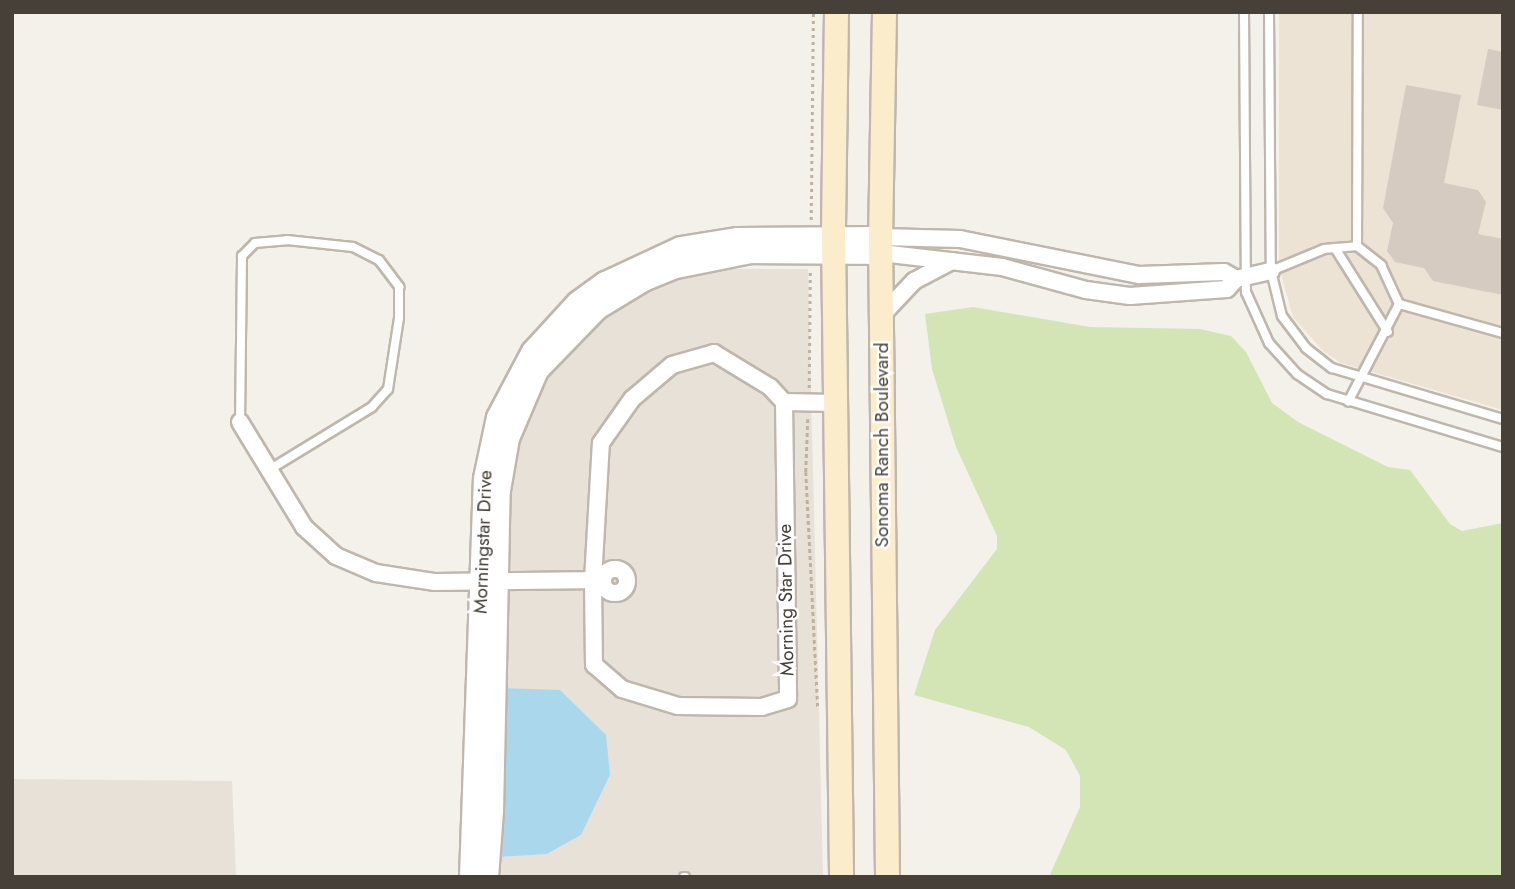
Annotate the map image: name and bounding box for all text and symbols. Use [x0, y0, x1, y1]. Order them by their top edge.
street label: Sonoma Ranch Boulevard [871, 343, 893, 547]
street label: Morningstar Drive [469, 470, 497, 614]
street label: Morning Star Drive [773, 524, 799, 676]

